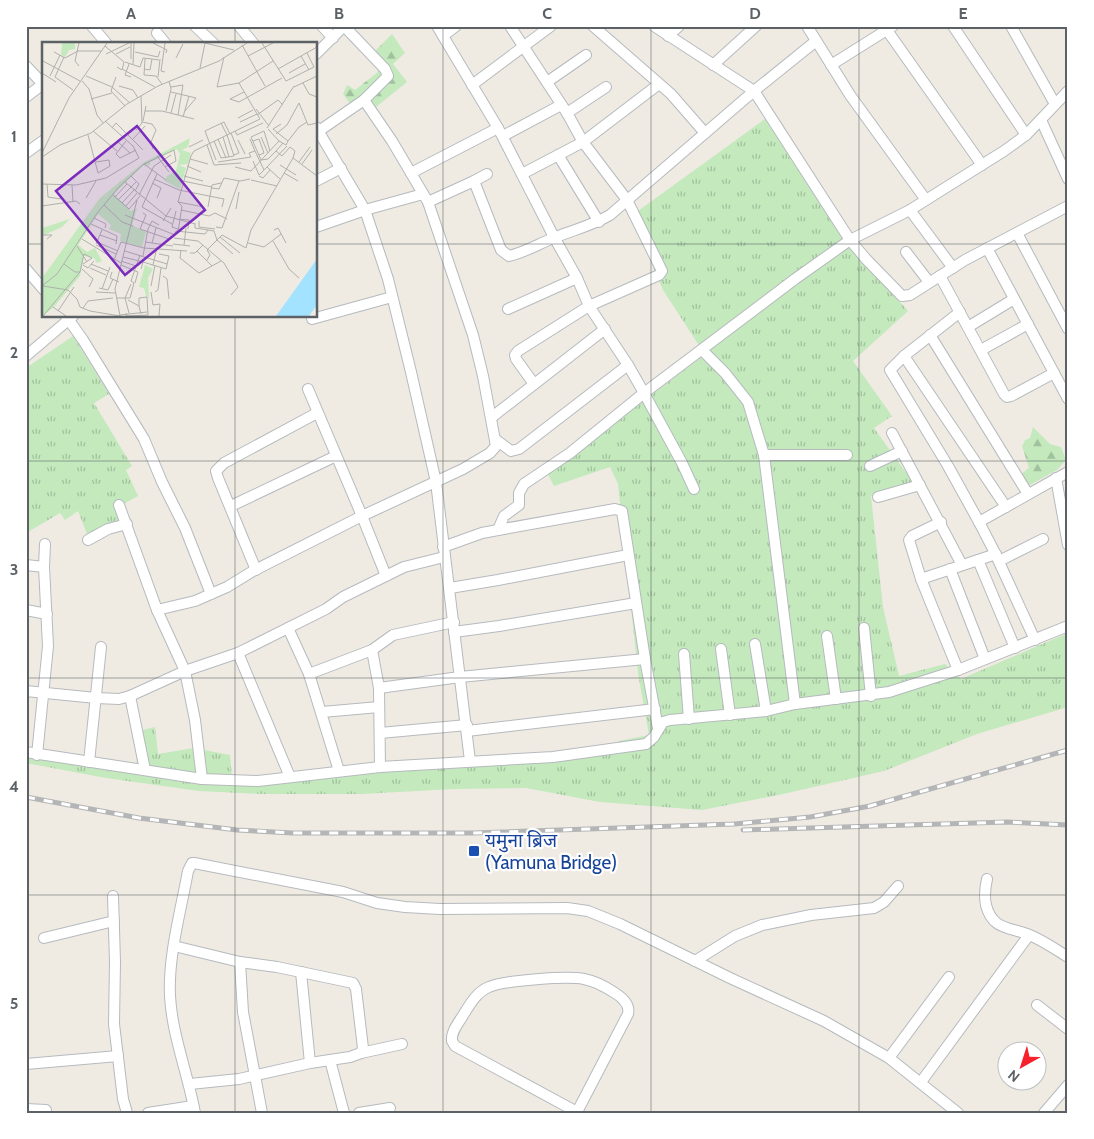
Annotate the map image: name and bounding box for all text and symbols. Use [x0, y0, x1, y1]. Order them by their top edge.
text: A [126, 4, 136, 23]
text: B [334, 4, 344, 23]
text: C [542, 4, 552, 23]
text: D [749, 4, 761, 23]
text: E [958, 4, 968, 23]
inset map [42, 42, 318, 318]
text: 1 [11, 127, 17, 146]
text: 2 [10, 343, 18, 362]
text: 3 [10, 560, 18, 579]
text: 4 [9, 777, 19, 796]
place label: यमुना ब्रिज (Yamuna Bridge) [485, 829, 617, 874]
marker: यमुना ब्रिज (Yamuna Bridge) [467, 844, 481, 858]
text: 5 [10, 994, 18, 1013]
north arrow [996, 1042, 1046, 1092]
text: N [1004, 1066, 1023, 1086]

